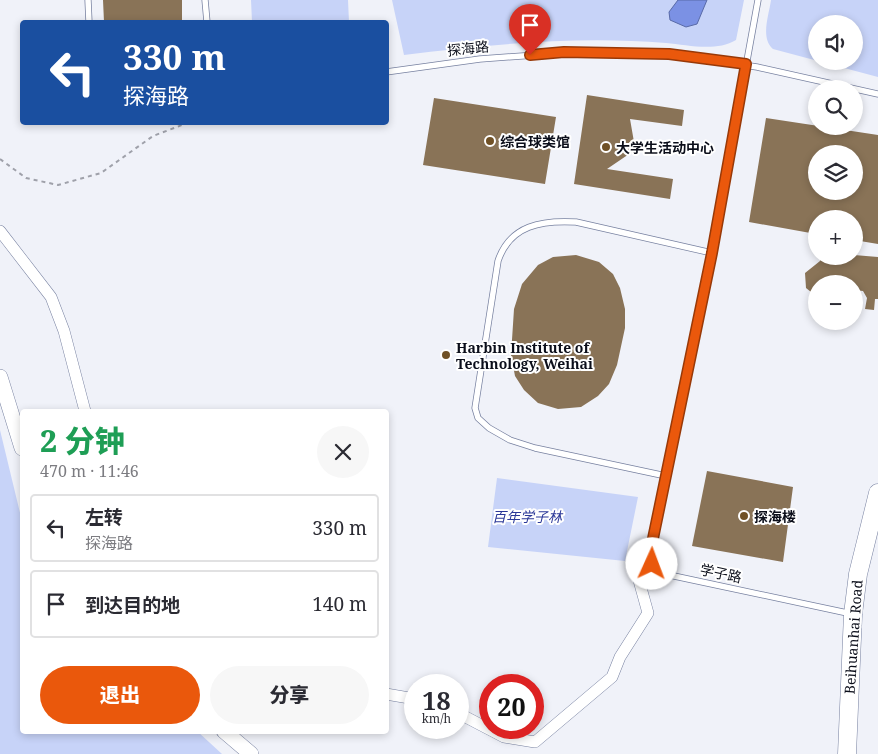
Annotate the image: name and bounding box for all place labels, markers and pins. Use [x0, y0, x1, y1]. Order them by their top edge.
pin [509, 4, 551, 55]
place label: 综合球类馆 [500, 132, 570, 151]
marker: 综合球类馆 [484, 135, 496, 147]
place label: 大学生活动中心 [616, 138, 714, 157]
marker: 大学生活动中心 [600, 141, 612, 153]
place label: Harbin Institute of Technology, Weihai [456, 338, 593, 373]
marker: Harbin Institute of Technology, Weihai [440, 349, 452, 361]
place label: 探海楼 [754, 507, 796, 526]
marker: 探海楼 [738, 510, 750, 522]

